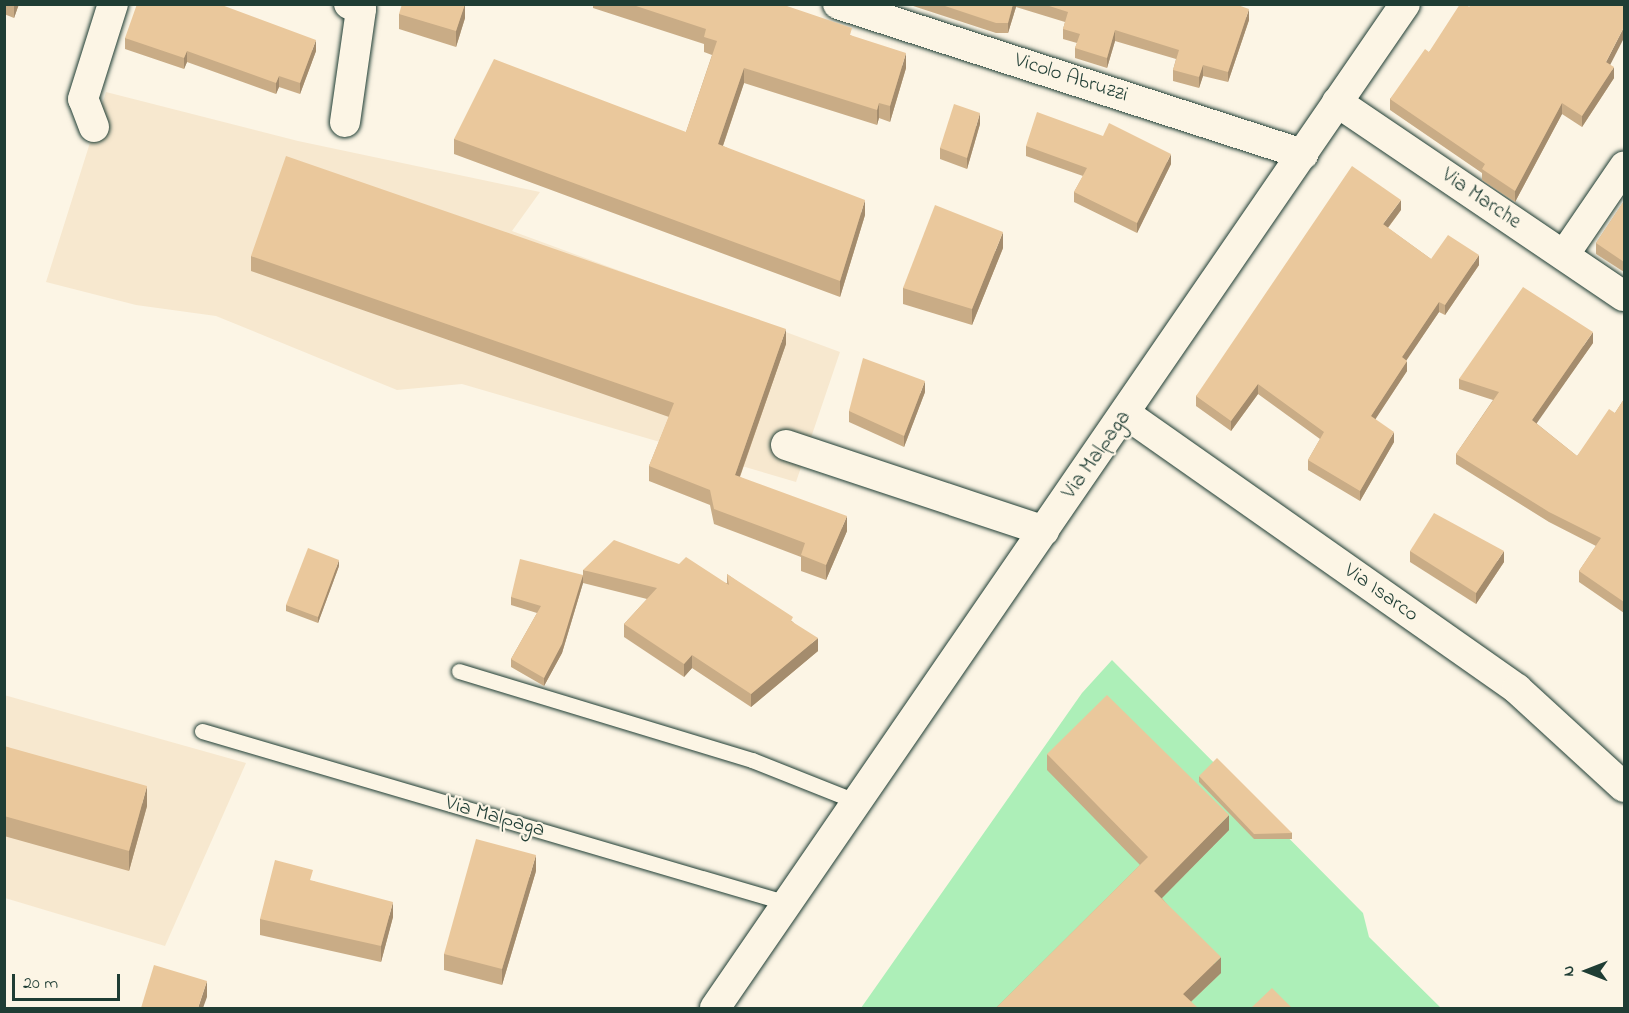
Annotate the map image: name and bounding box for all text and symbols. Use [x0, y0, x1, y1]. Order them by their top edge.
street label: Vicolo Abruzzi [1011, 48, 1131, 108]
street label: Via Marche [1436, 163, 1526, 235]
street label: Via Malpaga [1057, 406, 1137, 504]
street label: Via Isarco [1339, 558, 1423, 628]
street label: Via Malpaga [442, 791, 548, 843]
north arrow [1557, 941, 1617, 1001]
scale bar [15, 962, 123, 1000]
text: N [1557, 966, 1581, 976]
text: 20 m [23, 971, 58, 997]

